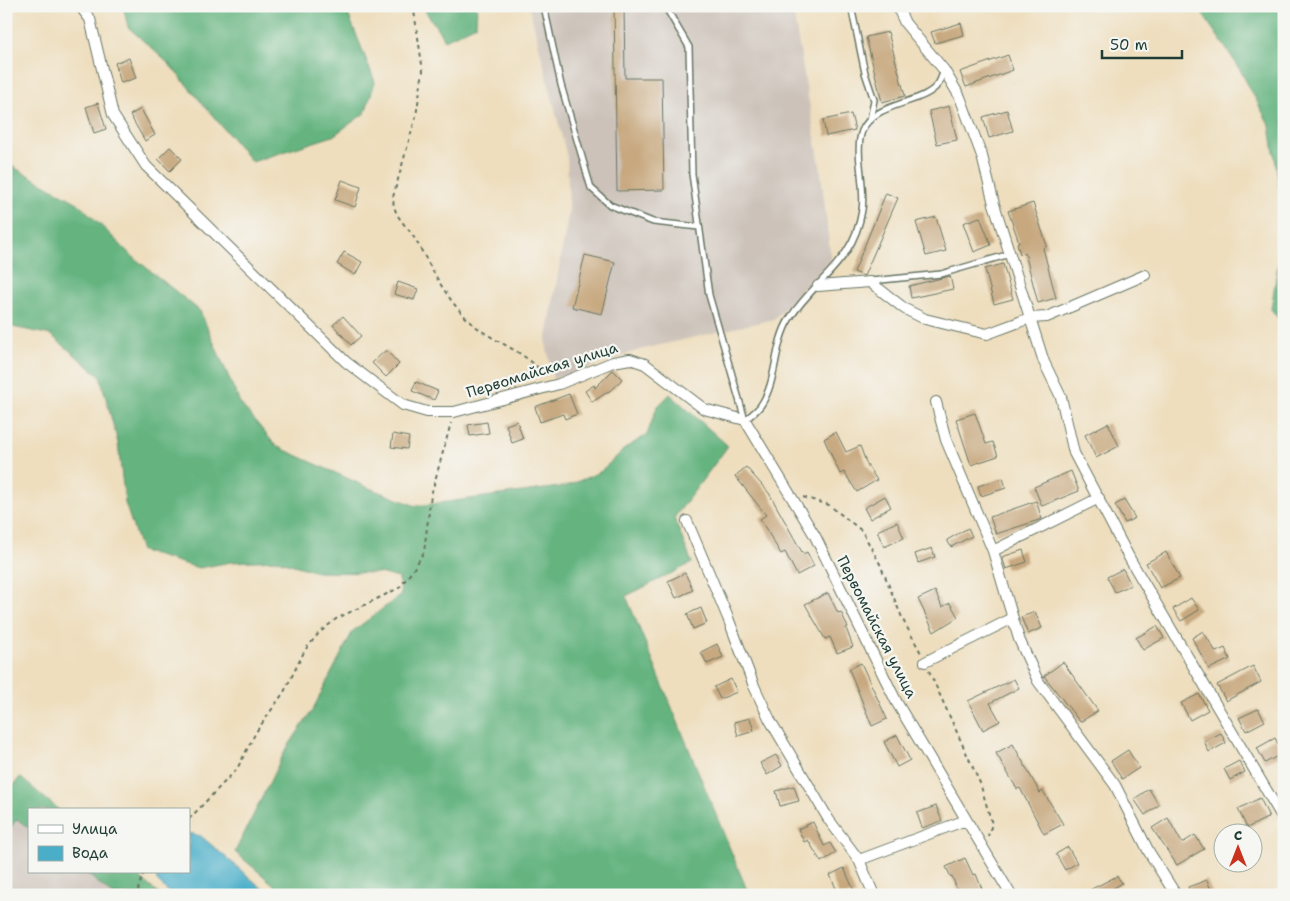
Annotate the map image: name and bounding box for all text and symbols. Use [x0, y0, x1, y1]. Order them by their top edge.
scale bar [1102, 28, 1182, 60]
text: 50 m [1110, 35, 1148, 55]
street label: Первомайская улица [464, 337, 621, 403]
street label: Первомайская улица [832, 552, 922, 702]
legend [28, 808, 190, 874]
text: Улица [72, 819, 118, 839]
north arrow [1212, 824, 1262, 874]
text: С [1234, 826, 1242, 844]
text: Вода [72, 843, 109, 863]

